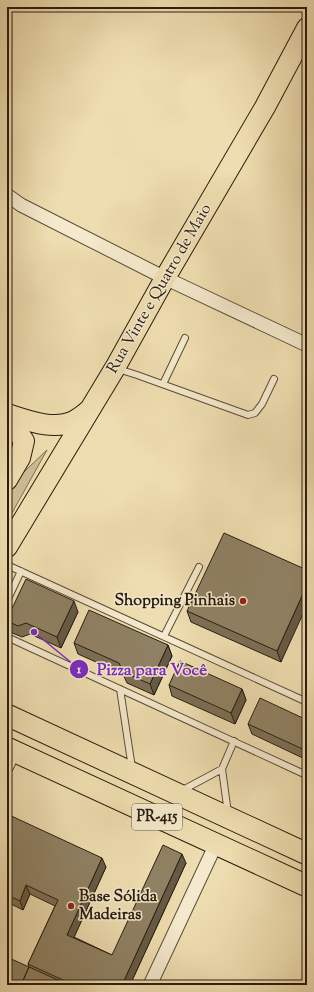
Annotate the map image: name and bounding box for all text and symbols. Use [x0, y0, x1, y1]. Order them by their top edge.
street label: Rua Vinte e Quatro de Maio [102, 200, 218, 378]
place label: Shopping Pinhais [115, 590, 235, 613]
marker: Shopping Pinhais [238, 596, 248, 606]
callout: Pizza para Você [69, 654, 215, 683]
text: Pizza para Você [97, 659, 207, 683]
text: 1 [76, 661, 82, 679]
road number: PR-415 [132, 804, 182, 830]
place label: Base Sólida Madeiras [79, 886, 158, 927]
marker: Base Sólida Madeiras [66, 901, 76, 911]

